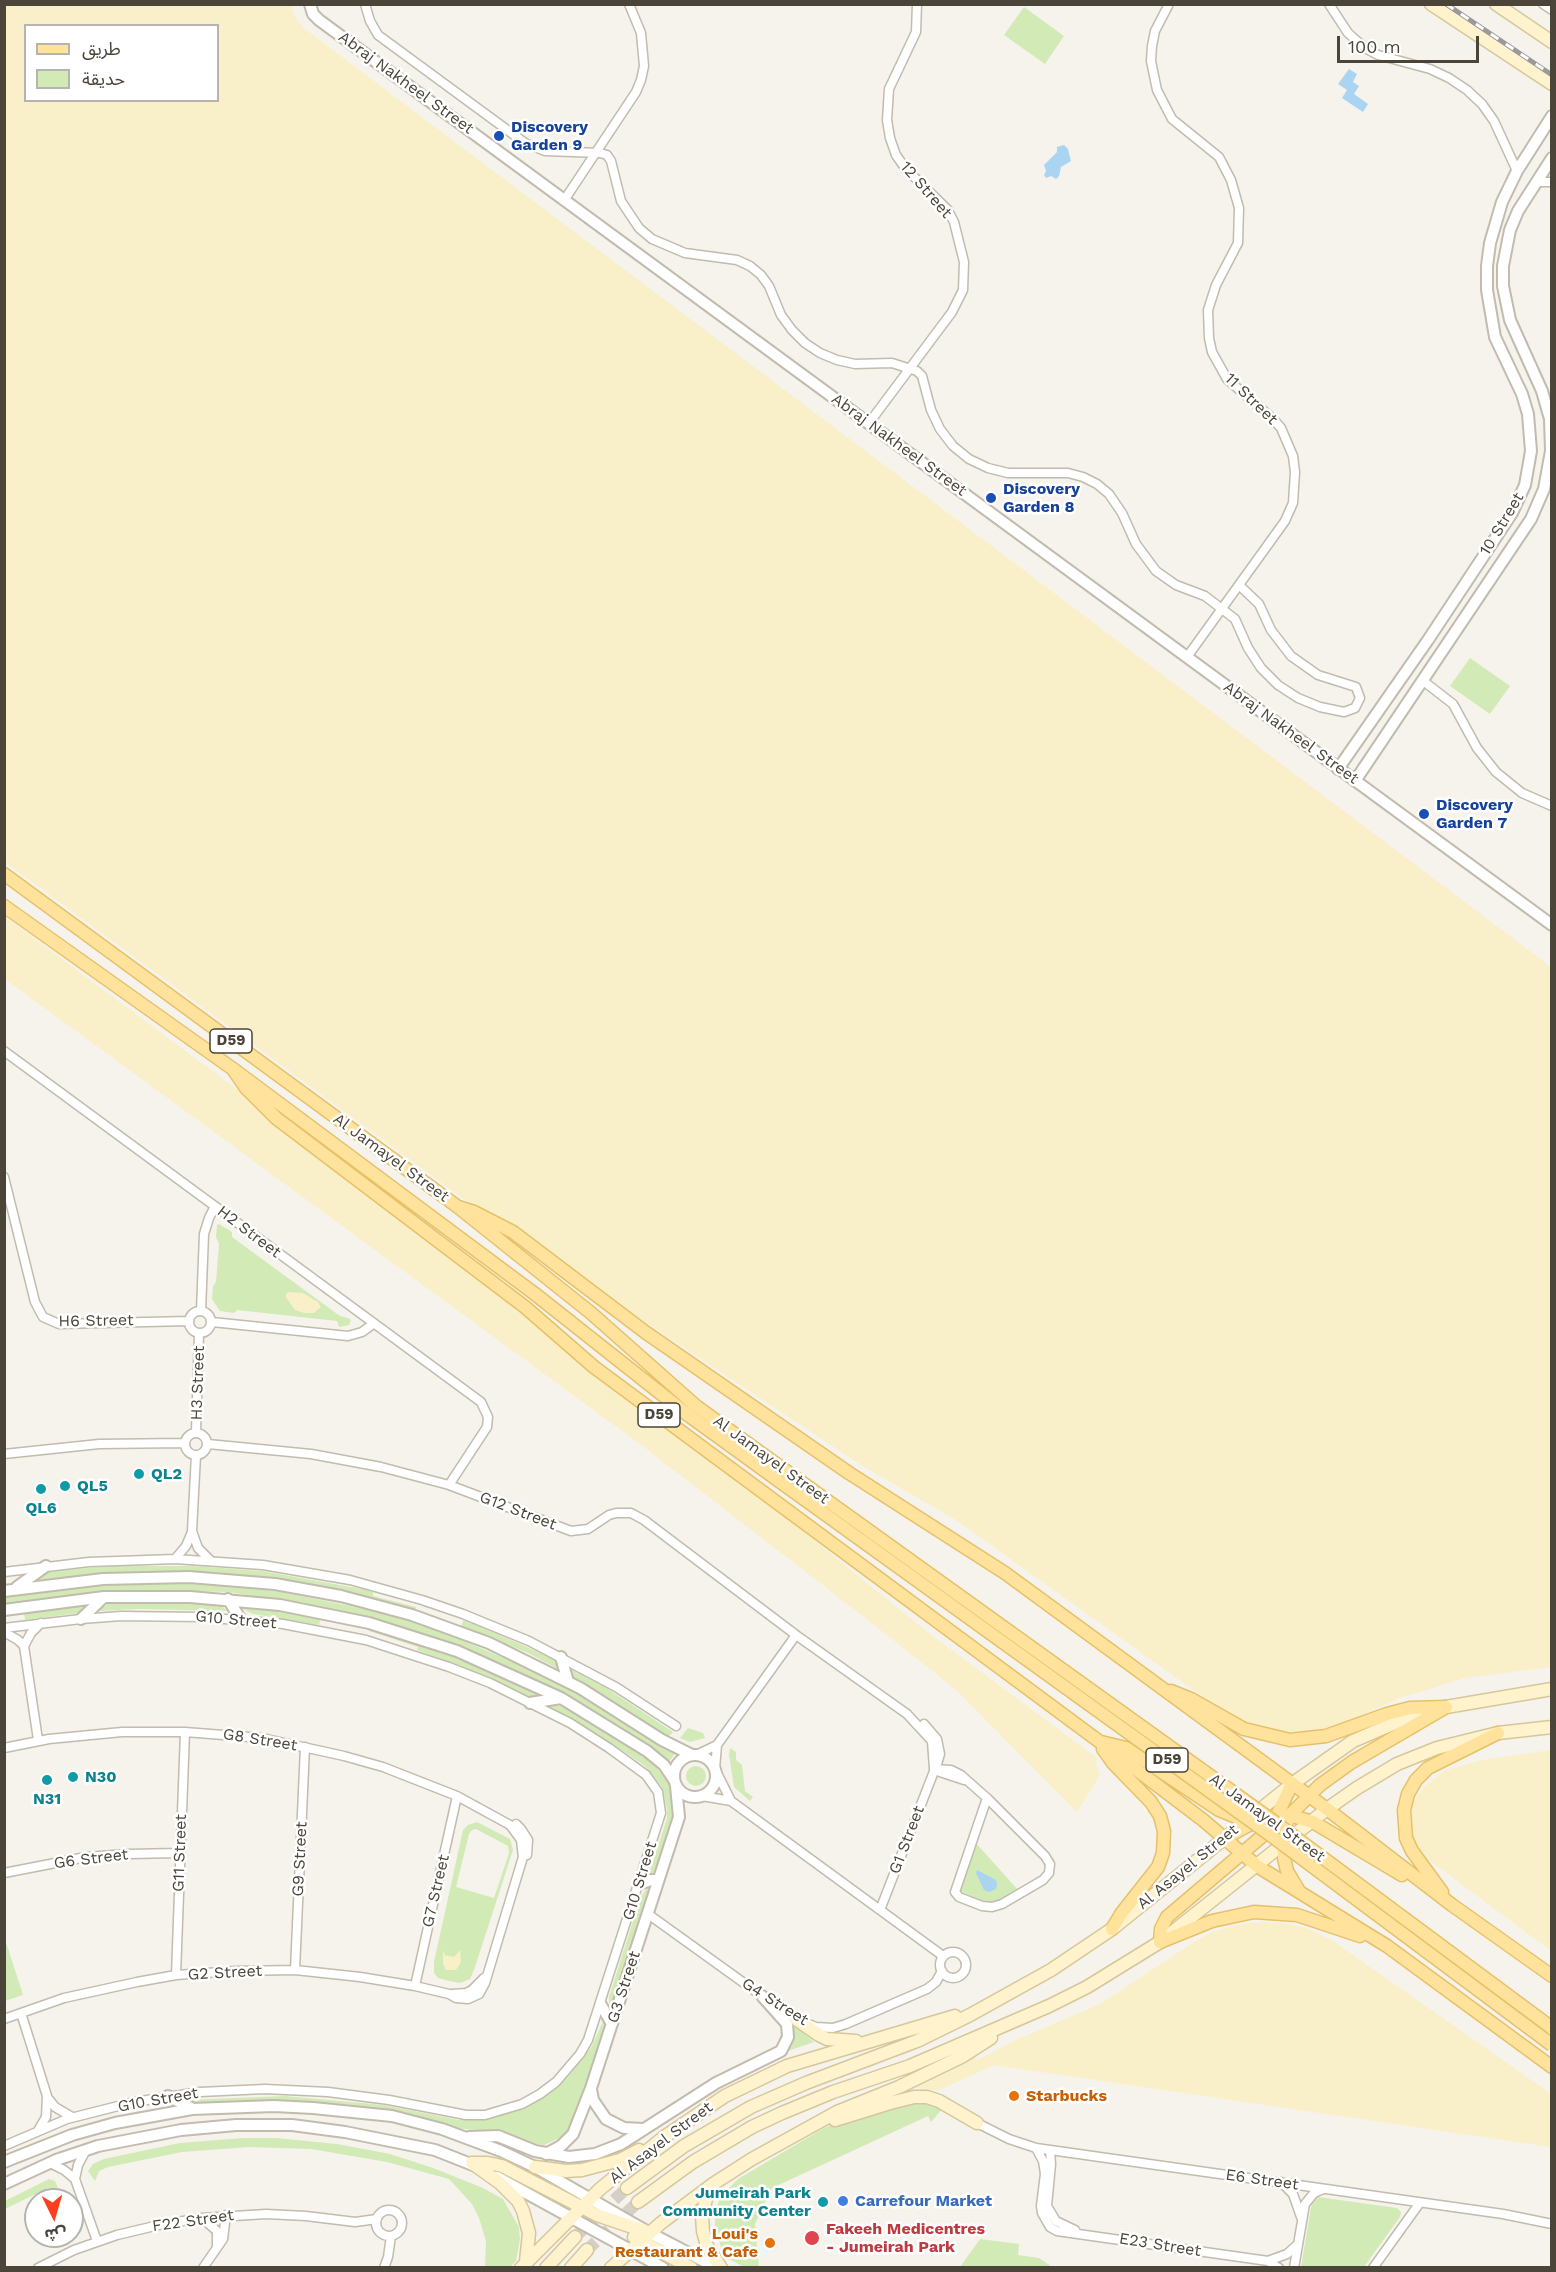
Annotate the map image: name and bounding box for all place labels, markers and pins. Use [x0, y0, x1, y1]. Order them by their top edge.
place label: Discovery Garden 9 [511, 117, 588, 155]
marker: Discovery Garden 9 [492, 129, 506, 143]
place label: Discovery Garden 8 [1003, 479, 1080, 517]
marker: Discovery Garden 8 [984, 491, 998, 505]
place label: Discovery Garden 7 [1436, 795, 1513, 833]
marker: Discovery Garden 7 [1417, 807, 1431, 821]
place label: QL2 [151, 1464, 182, 1484]
marker: QL2 [132, 1467, 146, 1481]
place label: QL5 [77, 1476, 108, 1496]
marker: QL5 [58, 1479, 72, 1493]
marker: QL6 [34, 1482, 48, 1496]
place label: QL6 [25, 1498, 57, 1518]
place label: N30 [85, 1767, 117, 1787]
marker: N30 [66, 1770, 80, 1784]
marker: N31 [40, 1773, 54, 1787]
place label: N31 [33, 1789, 61, 1809]
place label: Starbucks [1026, 2086, 1107, 2106]
marker: Starbucks [1007, 2089, 1021, 2103]
place label: Jumeirah Park Community Center [662, 2183, 811, 2221]
place label: Carrefour Market [855, 2191, 992, 2211]
marker: Carrefour Market [836, 2194, 850, 2208]
marker: Jumeirah Park Community Center [816, 2195, 830, 2209]
place label: Fakeeh Medicentres - Jumeirah Park [826, 2219, 985, 2257]
place label: Loui's Restaurant & Cafe [615, 2224, 758, 2262]
marker: Fakeeh Medicentres - Jumeirah Park [803, 2229, 821, 2247]
marker: Loui's Restaurant & Cafe [763, 2236, 777, 2250]

